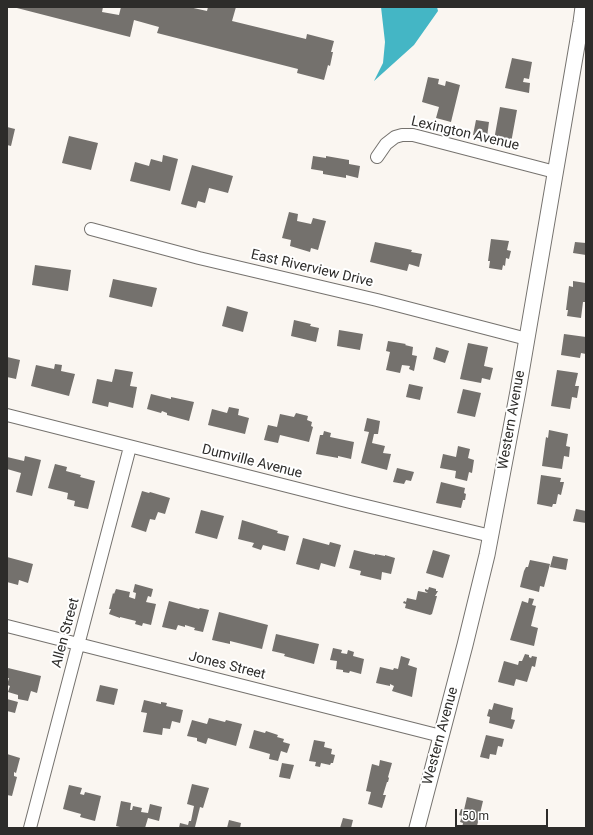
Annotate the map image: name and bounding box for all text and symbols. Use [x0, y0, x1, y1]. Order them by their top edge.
street label: Lexington Avenue [409, 113, 521, 155]
street label: East Riverview Drive [249, 247, 375, 291]
street label: Western Avenue [495, 369, 529, 471]
street label: Dumville Avenue [200, 441, 304, 483]
street label: Allen Street [49, 596, 83, 670]
street label: Jones Street [187, 648, 267, 684]
street label: Western Avenue [420, 685, 462, 787]
scale bar [457, 801, 550, 827]
text: 50 m [462, 809, 489, 823]

